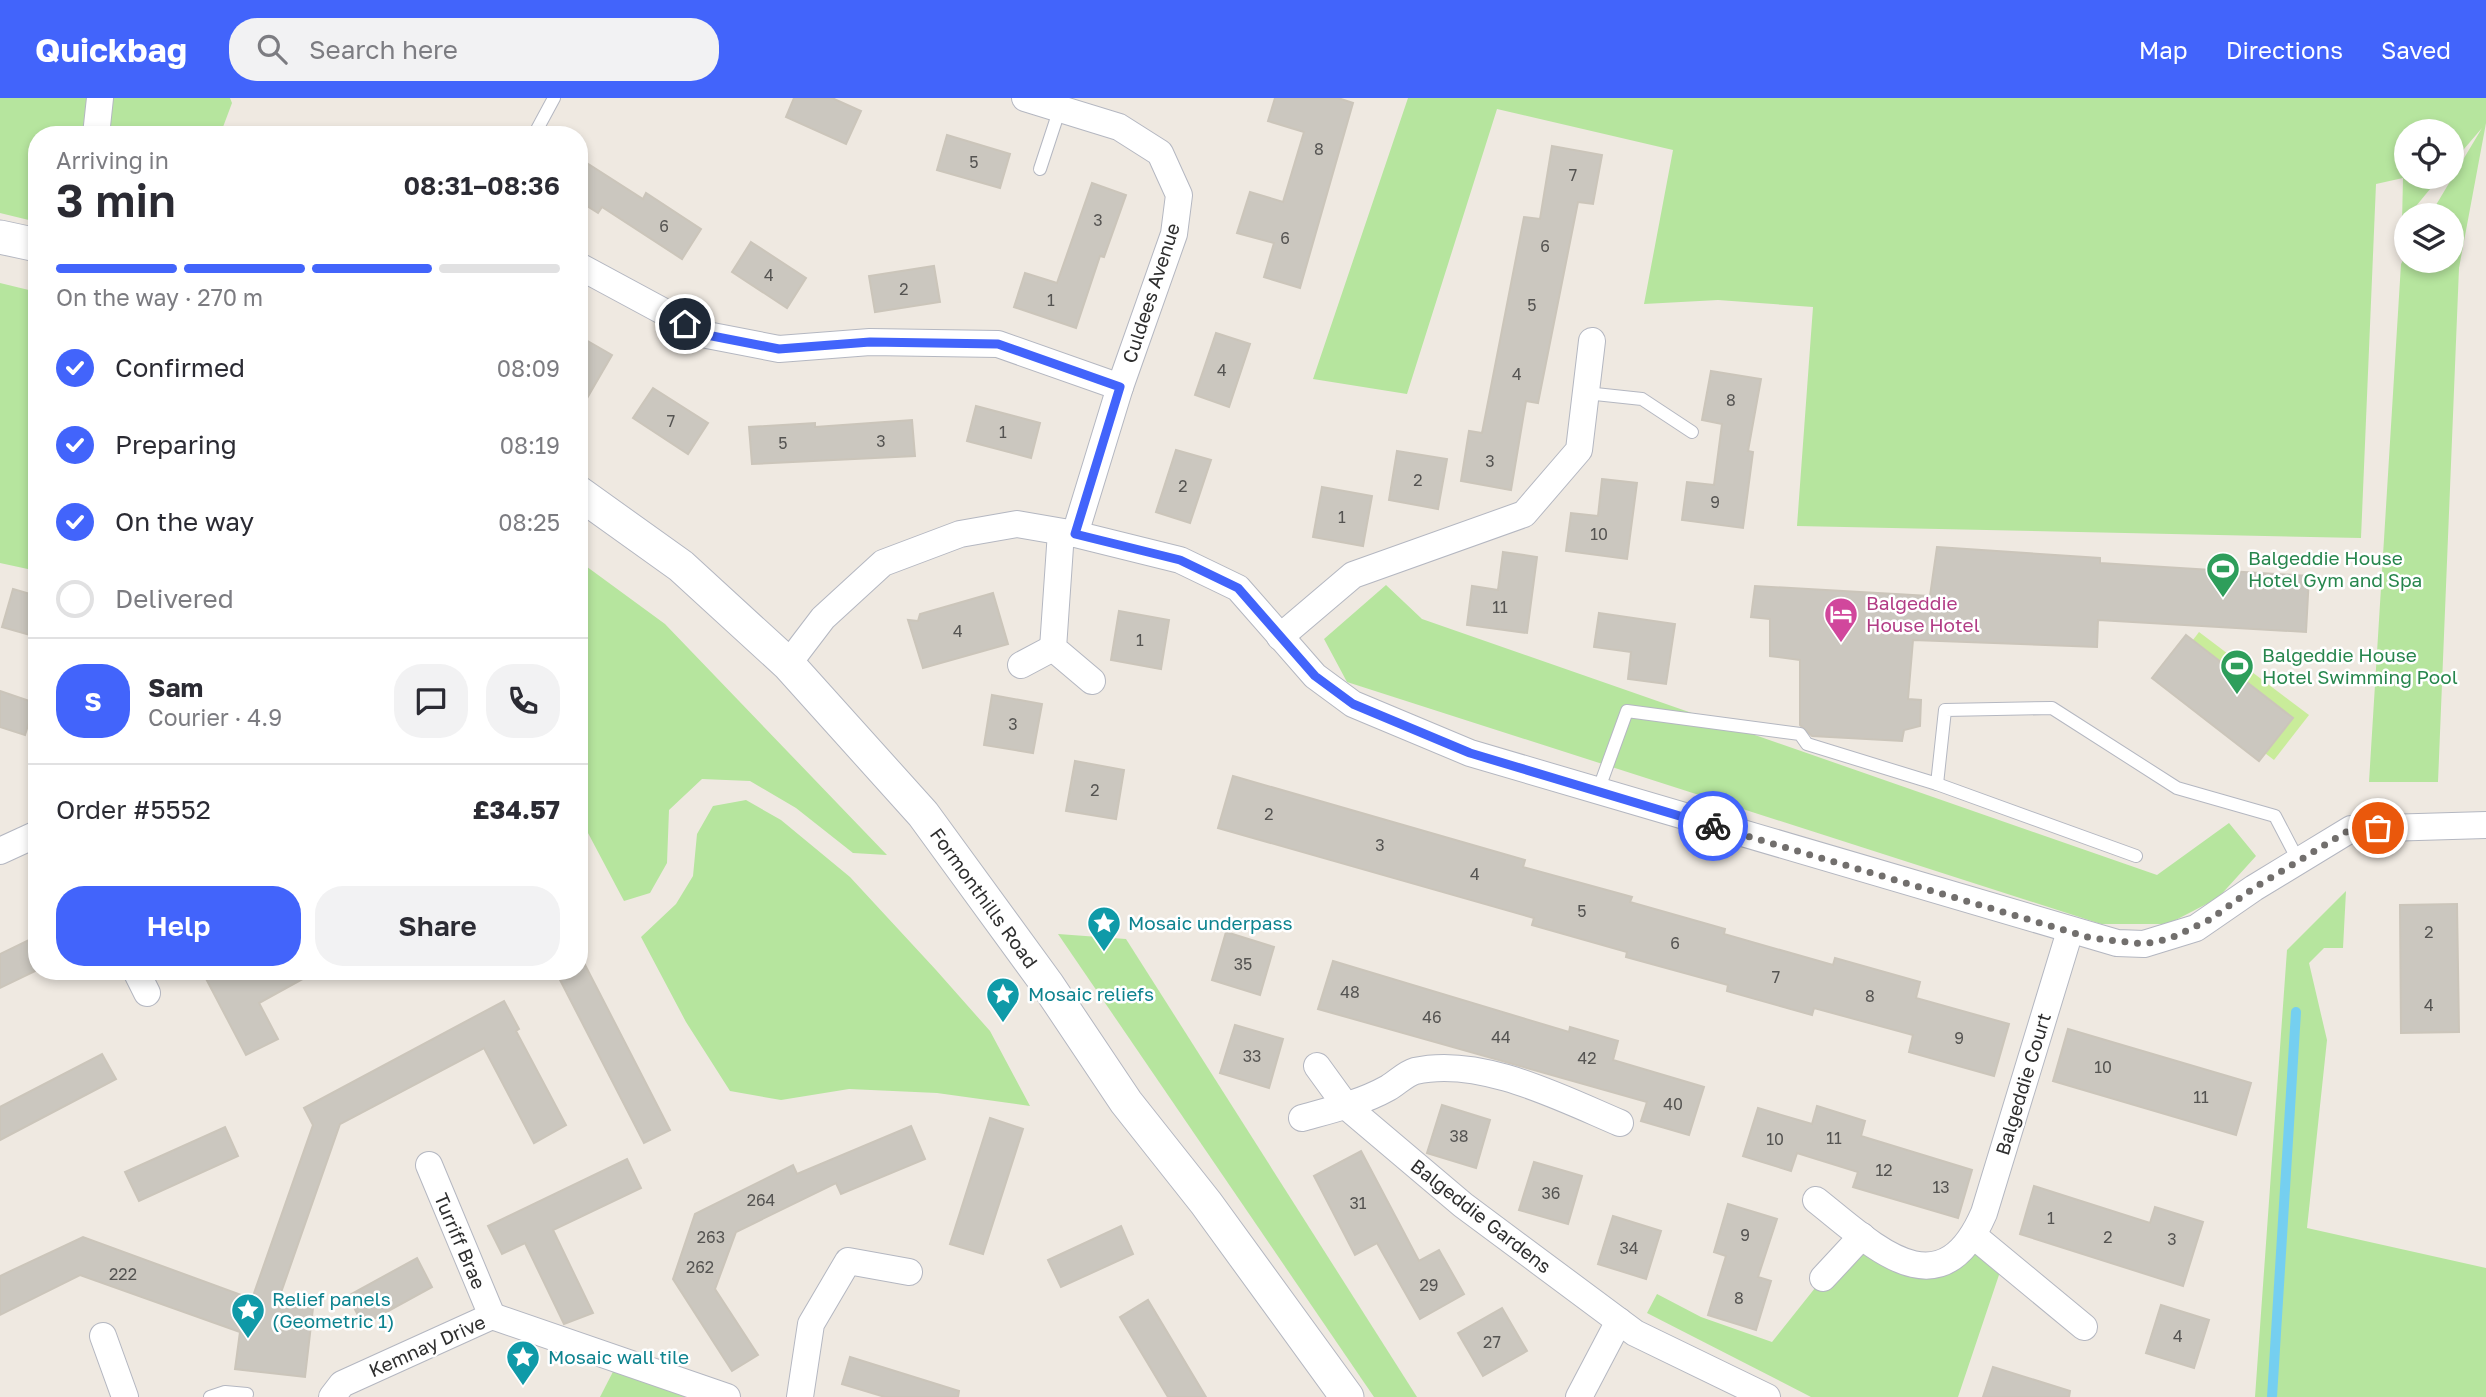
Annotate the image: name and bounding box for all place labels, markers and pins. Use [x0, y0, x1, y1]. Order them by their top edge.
pin [655, 294, 715, 354]
place label: Balgeddie House Hotel Gym and Spa [2248, 546, 2422, 591]
sports icon: Balgeddie House Hotel Gym and Spa [2204, 550, 2242, 599]
place label: Balgeddie House Hotel [1866, 591, 1980, 636]
hotel icon: Balgeddie House Hotel [1822, 595, 1860, 644]
place label: Balgeddie House Hotel Swimming Pool [2262, 643, 2458, 688]
sports icon: Balgeddie House Hotel Swimming Pool [2218, 647, 2256, 696]
pin [2348, 798, 2408, 858]
place icon: Mosaic underpass [1085, 904, 1123, 953]
place label: Mosaic underpass [1128, 911, 1293, 934]
place icon: Mosaic reliefs [984, 975, 1022, 1024]
place label: Mosaic reliefs [1028, 982, 1154, 1005]
place label: Relief panels (Geometric 1) [272, 1287, 395, 1332]
place icon: Relief panels (Geometric 1) [229, 1291, 267, 1340]
place icon: Mosaic wall tile [504, 1338, 542, 1387]
place label: Mosaic wall tile [548, 1345, 689, 1368]

